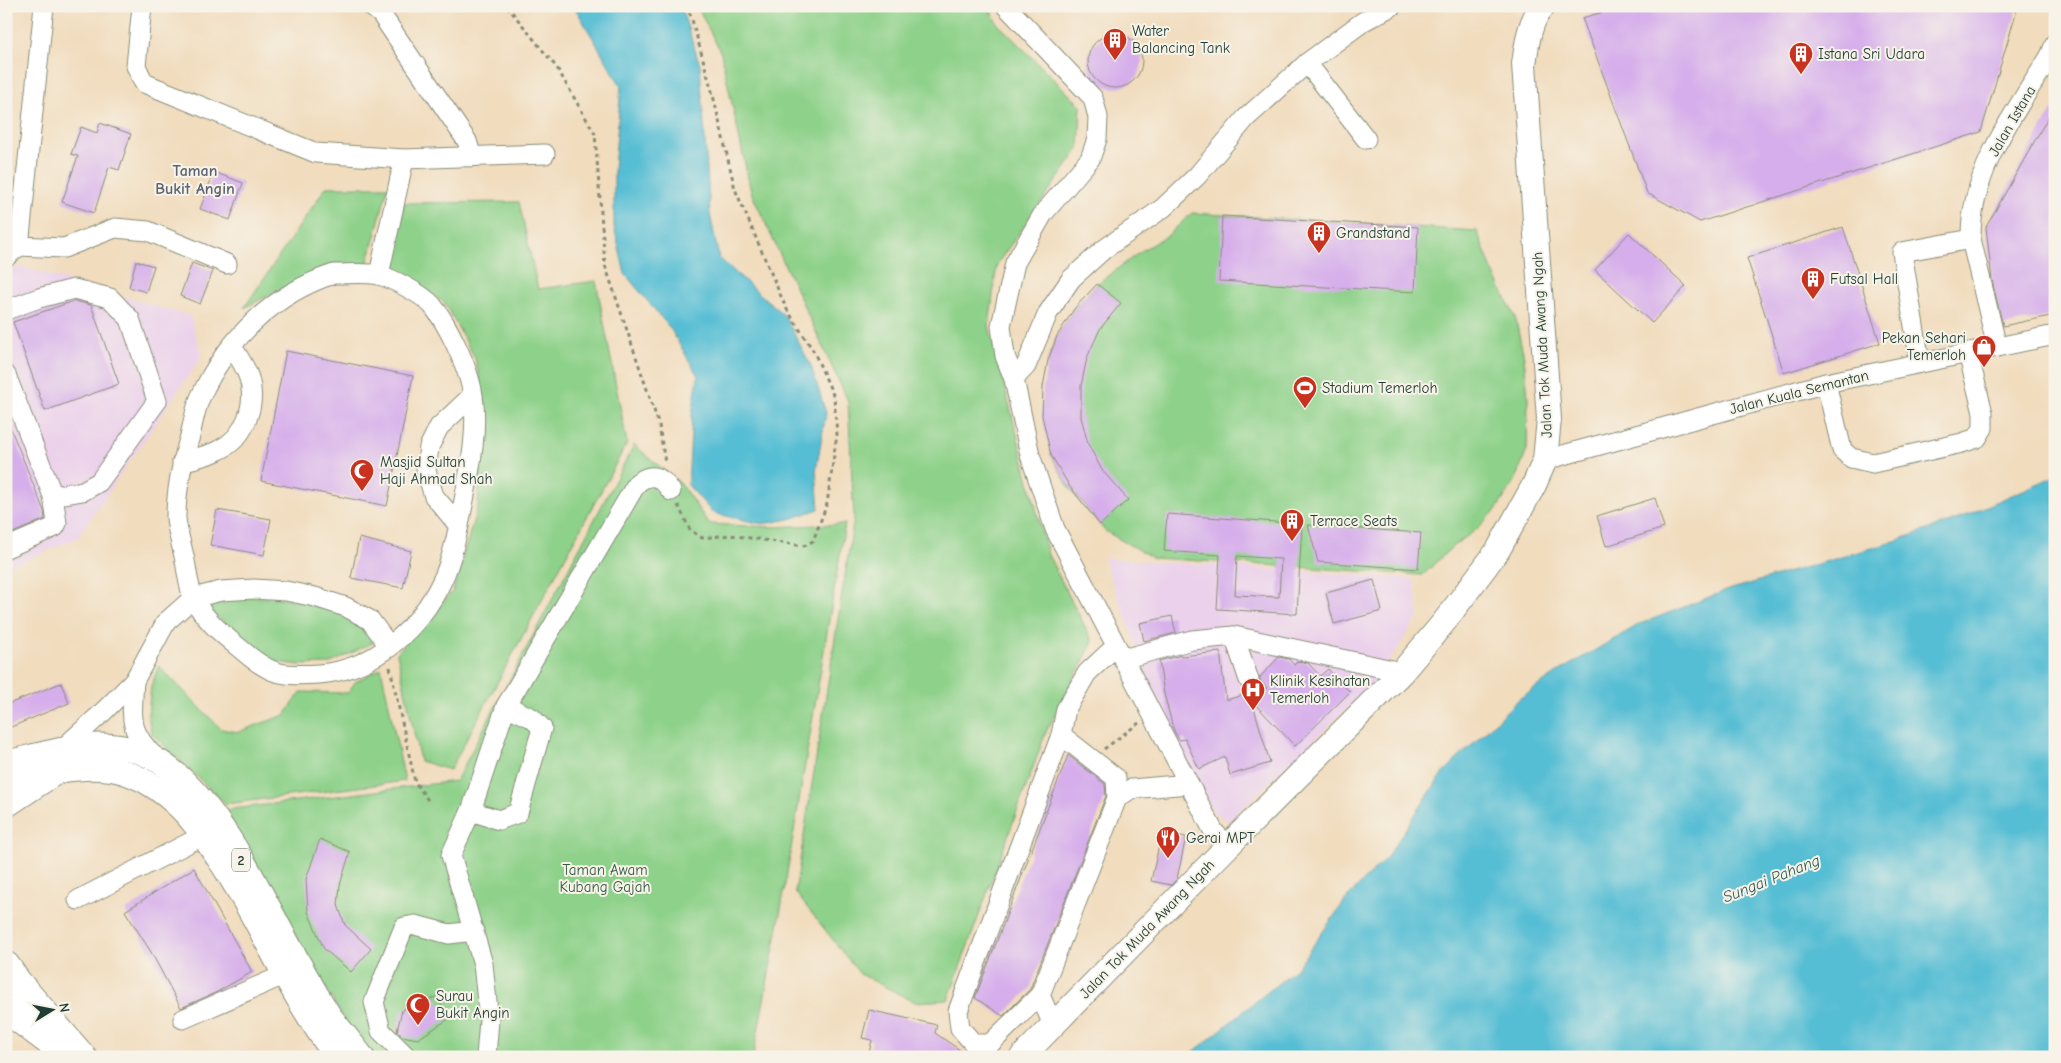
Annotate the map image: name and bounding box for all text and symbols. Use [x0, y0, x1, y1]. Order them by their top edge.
place label: Water Balancing Tank [1132, 22, 1231, 57]
building icon: Water Balancing Tank [1102, 27, 1128, 61]
building icon: Istana Sri Udara [1788, 41, 1814, 75]
place label: Istana Sri Udara [1818, 45, 1925, 63]
street label: Jalan Istana [1985, 82, 2039, 160]
district label: Taman Bukit Angin [155, 162, 235, 198]
building icon: Grandstand [1306, 220, 1332, 254]
place label: Grandstand [1336, 224, 1410, 242]
street label: Jalan Tok Muda Awang Ngah [1528, 251, 1556, 439]
building icon: Futsal Hall [1800, 266, 1826, 300]
place label: Futsal Hall [1830, 270, 1898, 288]
place label: Pekan Sehari Temerloh [1882, 329, 1966, 364]
shop icon: Pekan Sehari Temerloh [1971, 334, 1997, 368]
street label: Jalan Kuala Semantan [1727, 366, 1871, 418]
sports icon: Stadium Temerloh [1292, 375, 1318, 409]
place label: Stadium Temerloh [1322, 379, 1438, 397]
place label: Masjid Sultan Haji Ahmad Shah [380, 453, 493, 488]
mosque icon: Masjid Sultan Haji Ahmad Shah [349, 458, 375, 492]
building icon: Terrace Seats [1279, 508, 1305, 542]
place label: Terrace Seats [1310, 512, 1397, 530]
place label: Klinik Kesihatan Temerloh [1270, 672, 1370, 707]
hospital icon: Klinik Kesihatan Temerloh [1240, 677, 1266, 711]
restaurant icon: Gerai MPT [1155, 825, 1181, 859]
place label: Gerai MPT [1186, 829, 1255, 847]
road number: 2 [232, 848, 250, 872]
water label: Sungai Pahang [1720, 851, 1822, 907]
street label: Jalan Tok Muda Awang Ngah [1076, 856, 1218, 1002]
park label: Taman Awam Kubang Gajah [560, 861, 650, 896]
north arrow [28, 986, 78, 1036]
place label: Surau Bukit Angin [436, 987, 510, 1022]
mosque icon: Surau Bukit Angin [405, 992, 431, 1026]
text: N [55, 1002, 73, 1014]

